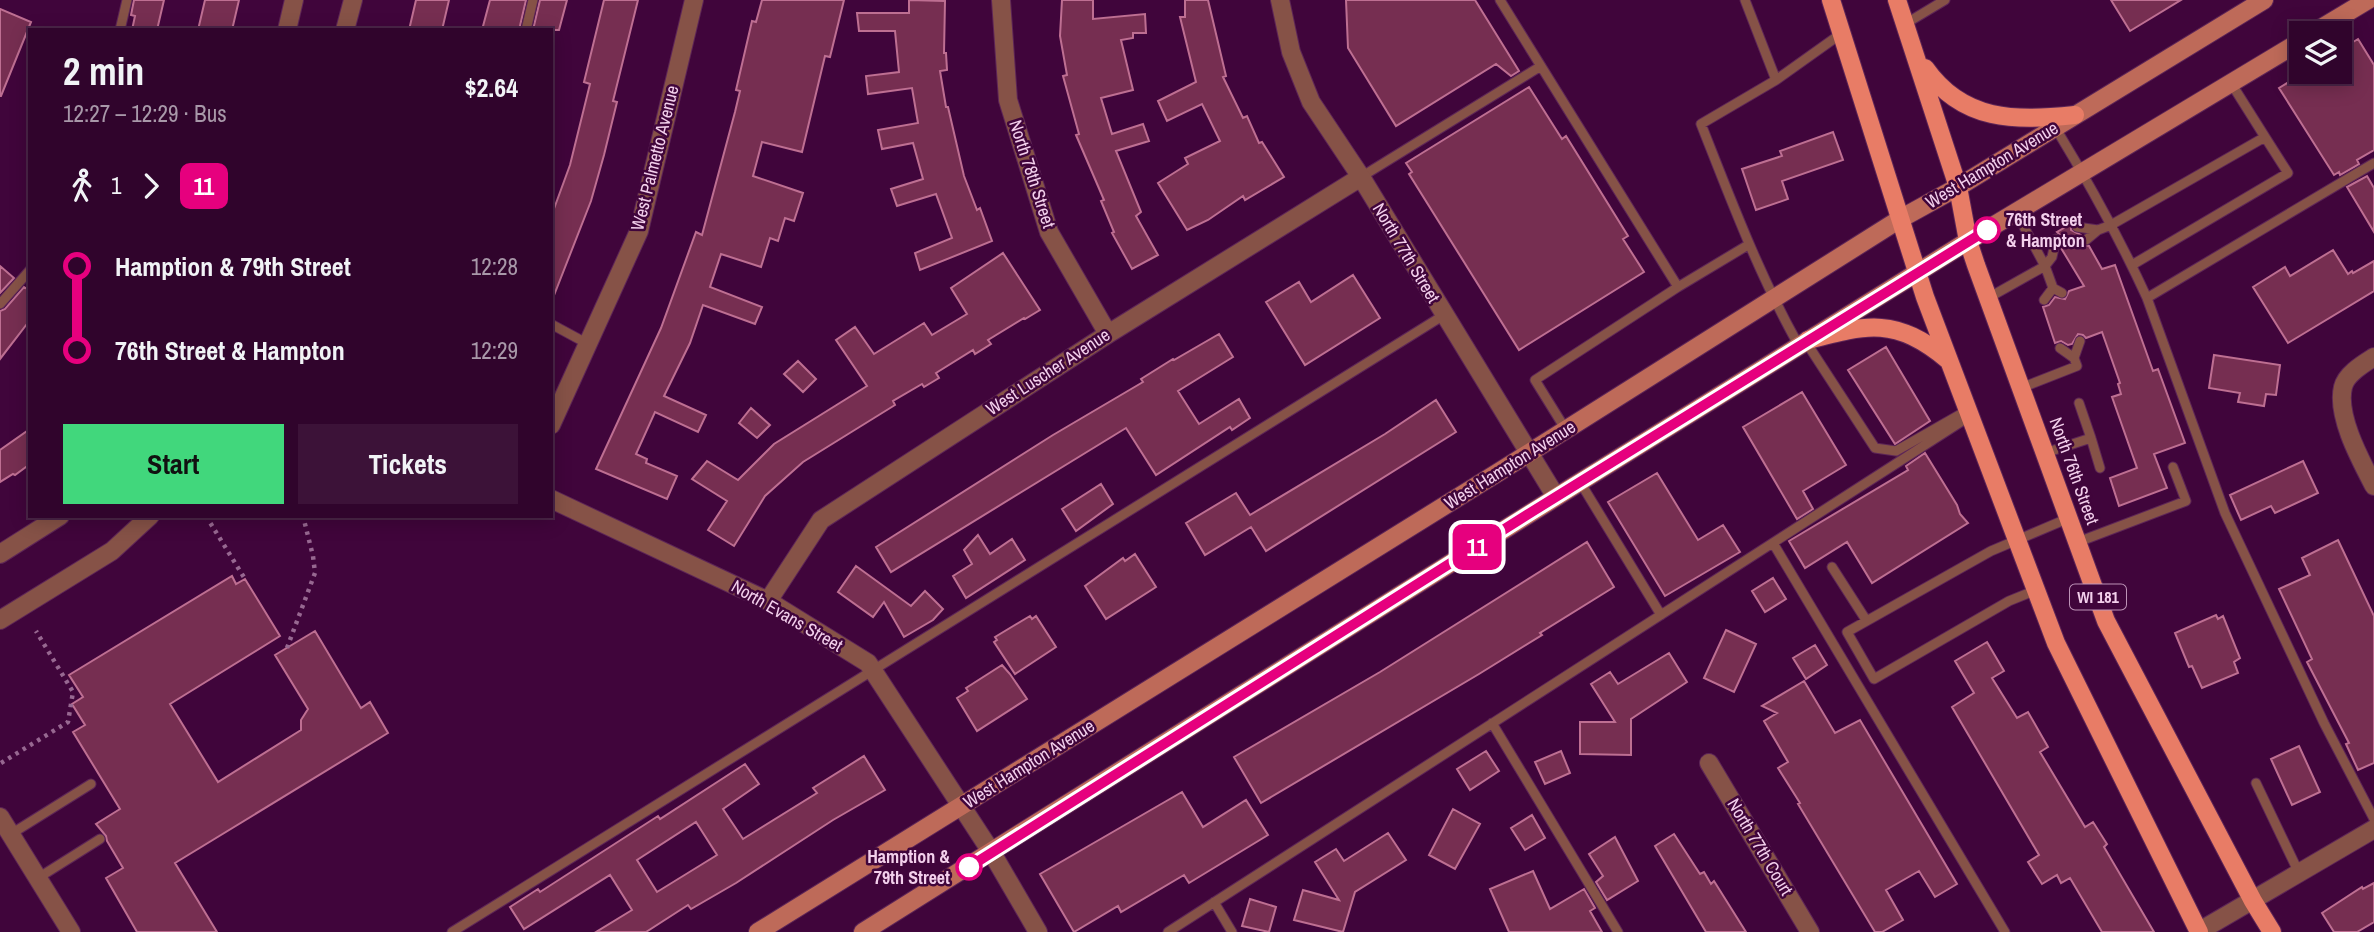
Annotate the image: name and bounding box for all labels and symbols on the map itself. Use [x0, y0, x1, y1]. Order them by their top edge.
street label: West Palmetto Avenue [624, 83, 685, 233]
street label: West Hampton Avenue [1921, 115, 2063, 214]
street label: North 78th Street [1003, 117, 1062, 231]
street label: North 77th Street [1367, 198, 1446, 307]
place label: 76th Street & Hampton [2006, 207, 2085, 253]
marker: 76th Street & Hampton [1974, 217, 2000, 243]
street label: West Luscher Avenue [981, 322, 1115, 421]
street label: West Hampton Avenue [1439, 414, 1580, 515]
street label: North 76th Street [2043, 414, 2105, 528]
line badge: 11 [1446, 524, 1508, 570]
street label: North Evans Street [727, 574, 848, 658]
road number: WI 181 [2070, 584, 2126, 610]
street label: West Hampton Avenue [958, 713, 1099, 814]
street label: North 77th Court [1722, 794, 1799, 900]
place label: Hamption & 79th Street [867, 844, 950, 890]
marker: Hamption & 79th Street [956, 854, 982, 880]

